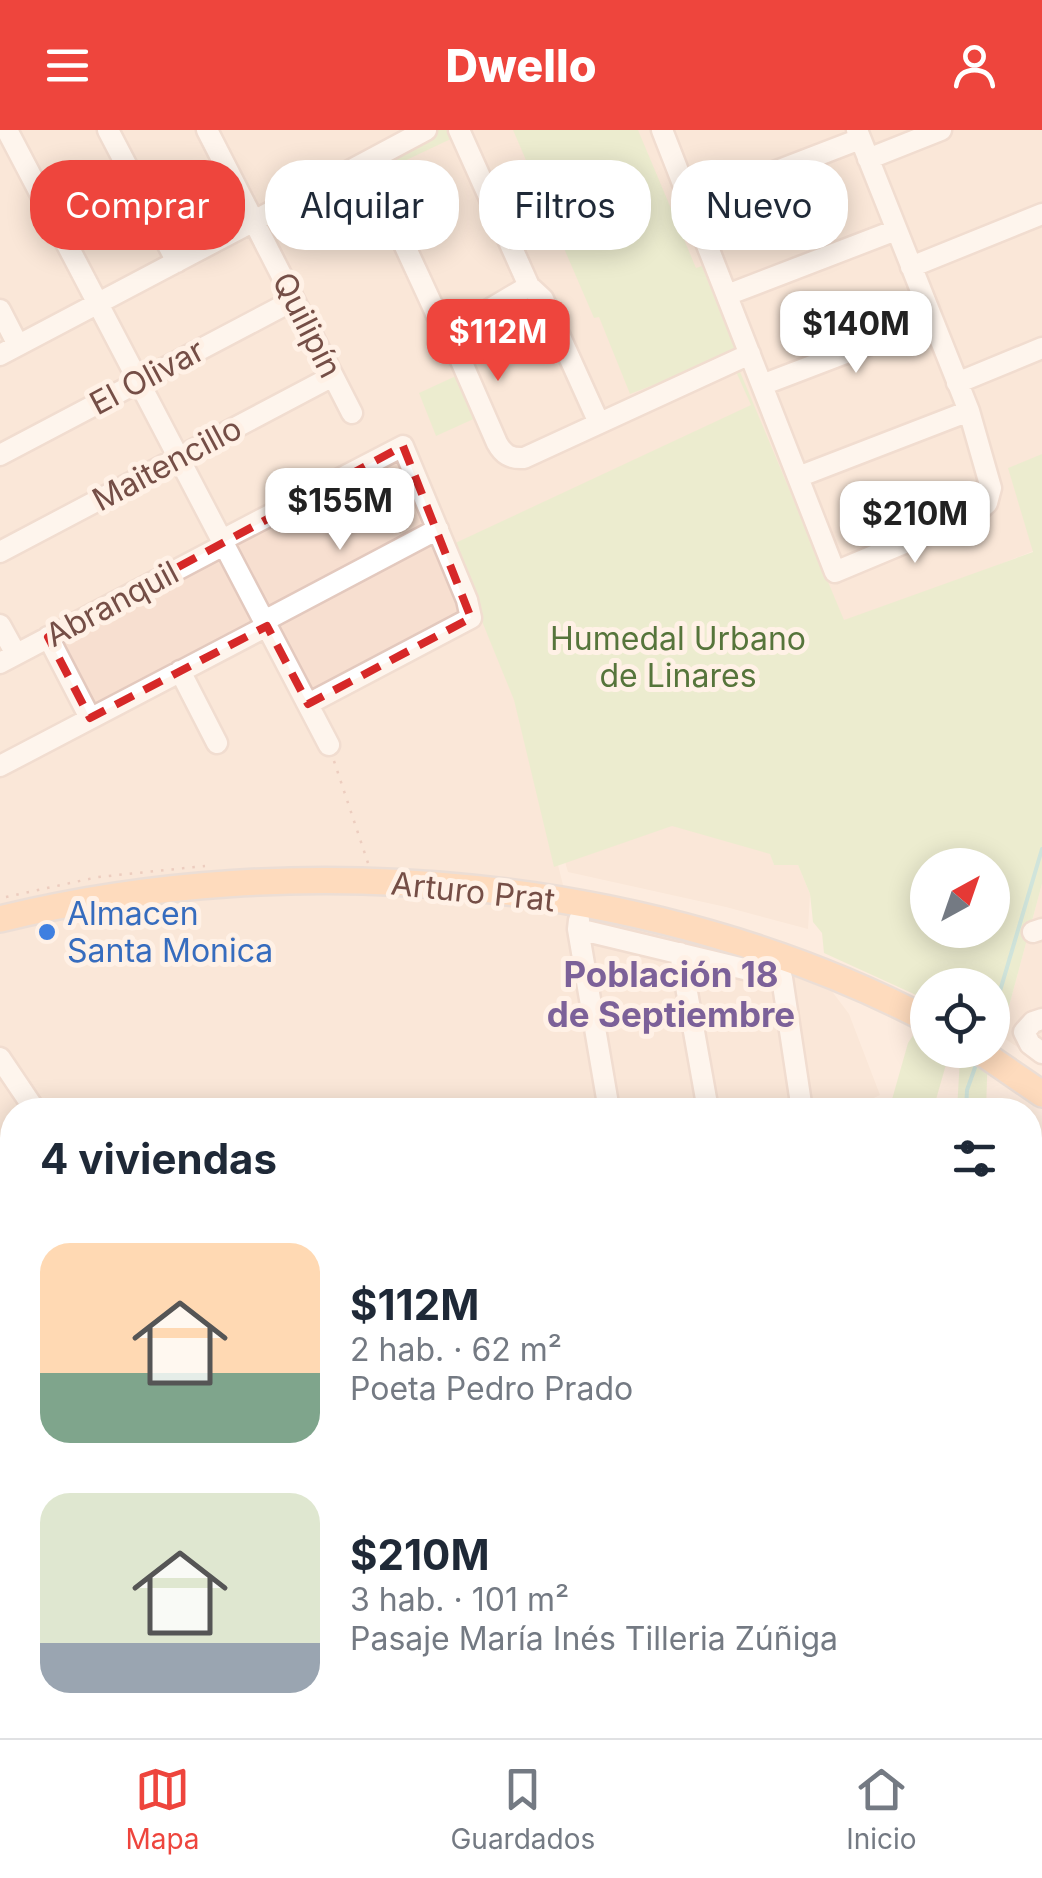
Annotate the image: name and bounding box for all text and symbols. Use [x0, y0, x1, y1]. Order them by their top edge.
icon: menu [40, 38, 95, 93]
text: Dwello [445, 38, 597, 93]
icon: person [947, 38, 1002, 93]
chip: Comprar [30, 160, 245, 250]
chip: Alquilar [265, 160, 459, 250]
chip: Filtros [479, 160, 651, 250]
chip: Nuevo [671, 160, 848, 250]
street label: Quilipín [264, 266, 350, 384]
pin: $140M [786, 291, 926, 376]
pin: $112M [428, 299, 568, 384]
text: $140M [802, 304, 910, 343]
text: $112M [449, 312, 547, 351]
street label: El Olivar [83, 330, 211, 423]
street label: Maitencillo [86, 408, 248, 519]
pin: $155M [270, 468, 410, 553]
text: $155M [287, 481, 393, 520]
pin: $210M [845, 481, 985, 566]
text: $210M [862, 494, 968, 533]
street label: Abranquil [39, 552, 185, 655]
park label: Humedal Urbano de Linares [550, 619, 806, 695]
north arrow [910, 848, 1010, 948]
map controls [910, 848, 1010, 1068]
street label: Arturo Prat [389, 864, 557, 920]
place label: Almacen Santa Monica [67, 894, 273, 970]
marker: Almacen Santa Monica [36, 921, 58, 943]
district label: Población 18 de Septiembre [547, 953, 795, 1035]
button: locate [910, 968, 1010, 1068]
icon: filters [947, 1131, 1002, 1186]
text: 4 viviendas [40, 1133, 277, 1184]
text: $112M [350, 1279, 479, 1330]
icon: home [120, 1283, 240, 1403]
text: 2 hab. · 62 m² [350, 1330, 562, 1369]
text: Poeta Pedro Prado [350, 1369, 633, 1408]
text: $210M [350, 1529, 490, 1580]
icon: home [120, 1533, 240, 1653]
text: 3 hab. · 101 m² [350, 1580, 569, 1619]
text: Pasaje María Inés Tilleria Zúñiga [350, 1619, 838, 1658]
tab: Mapa [125, 1762, 200, 1856]
tab: Guardados [450, 1762, 595, 1856]
tab: Inicio [846, 1762, 917, 1856]

